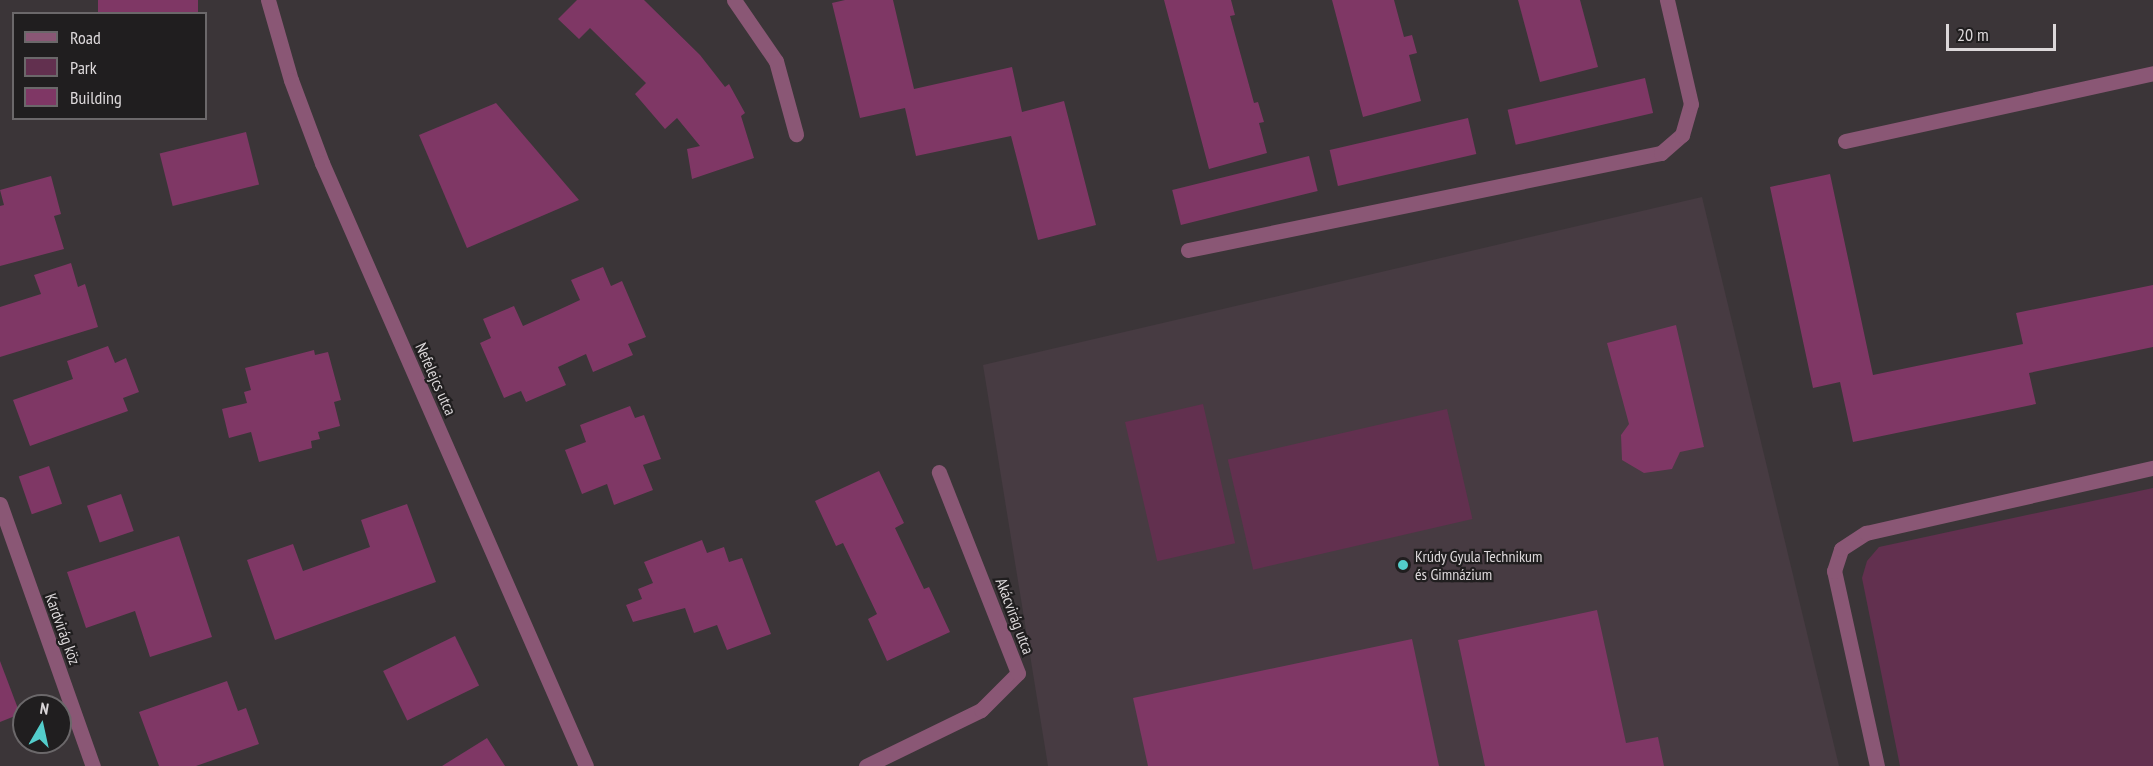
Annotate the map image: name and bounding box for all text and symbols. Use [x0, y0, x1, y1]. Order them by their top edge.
legend [12, 12, 207, 120]
scale bar [1949, 12, 2058, 50]
text: 20 m [1957, 23, 1989, 46]
text: Road [70, 26, 101, 49]
text: Park [70, 56, 97, 79]
text: Building [70, 86, 122, 109]
street label: Nefelejcs utca [411, 340, 461, 418]
place label: Krúdy Gyula Technikum és Gimnázium [1415, 546, 1543, 584]
marker: Krúdy Gyula Technikum és Gimnázium [1396, 558, 1410, 572]
street label: Akácvirág utca [992, 575, 1038, 657]
street label: Kardvirág köz [41, 591, 85, 667]
north arrow [12, 694, 72, 754]
text: N [39, 698, 50, 719]

